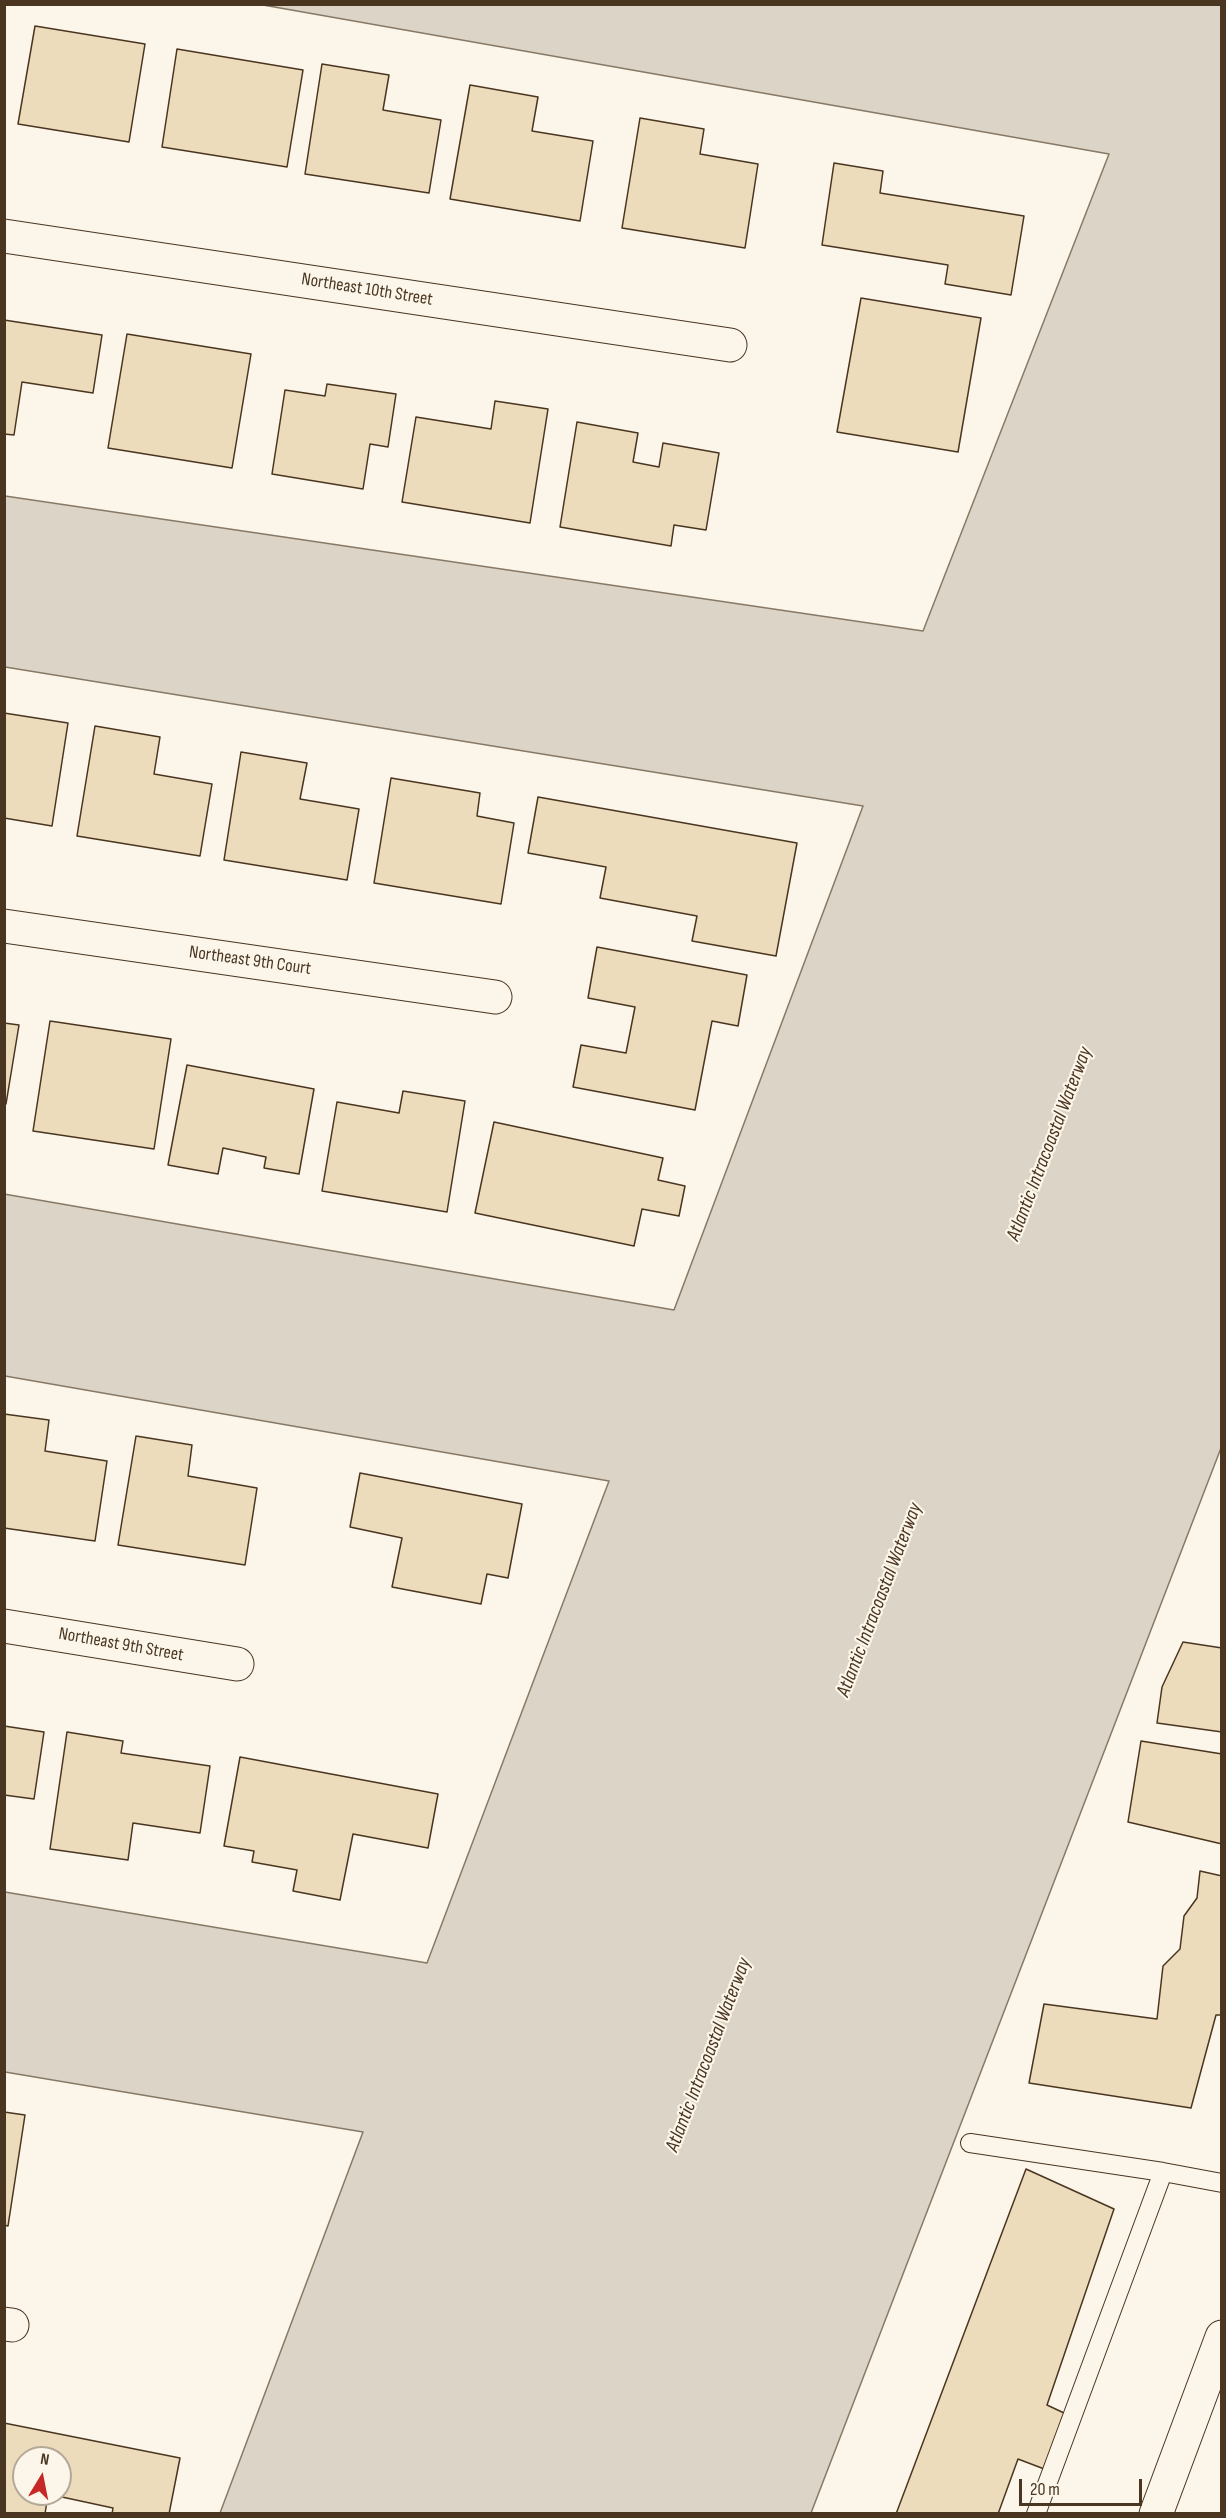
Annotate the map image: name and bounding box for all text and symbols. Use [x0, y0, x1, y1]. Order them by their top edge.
street label: Northeast 10th Street [300, 269, 434, 311]
street label: Northeast 9th Court [188, 942, 312, 980]
water label: Atlantic Intracoastal Waterway [1002, 1044, 1098, 1244]
water label: Atlantic Intracoastal Waterway [832, 1500, 928, 1700]
street label: Northeast 9th Street [57, 1623, 185, 1667]
water label: Atlantic Intracoastal Waterway [661, 1955, 757, 2155]
north arrow [12, 2446, 72, 2506]
text: N [39, 2450, 51, 2470]
scale bar [1022, 2467, 1145, 2505]
text: 20 m [1030, 2479, 1060, 2500]

